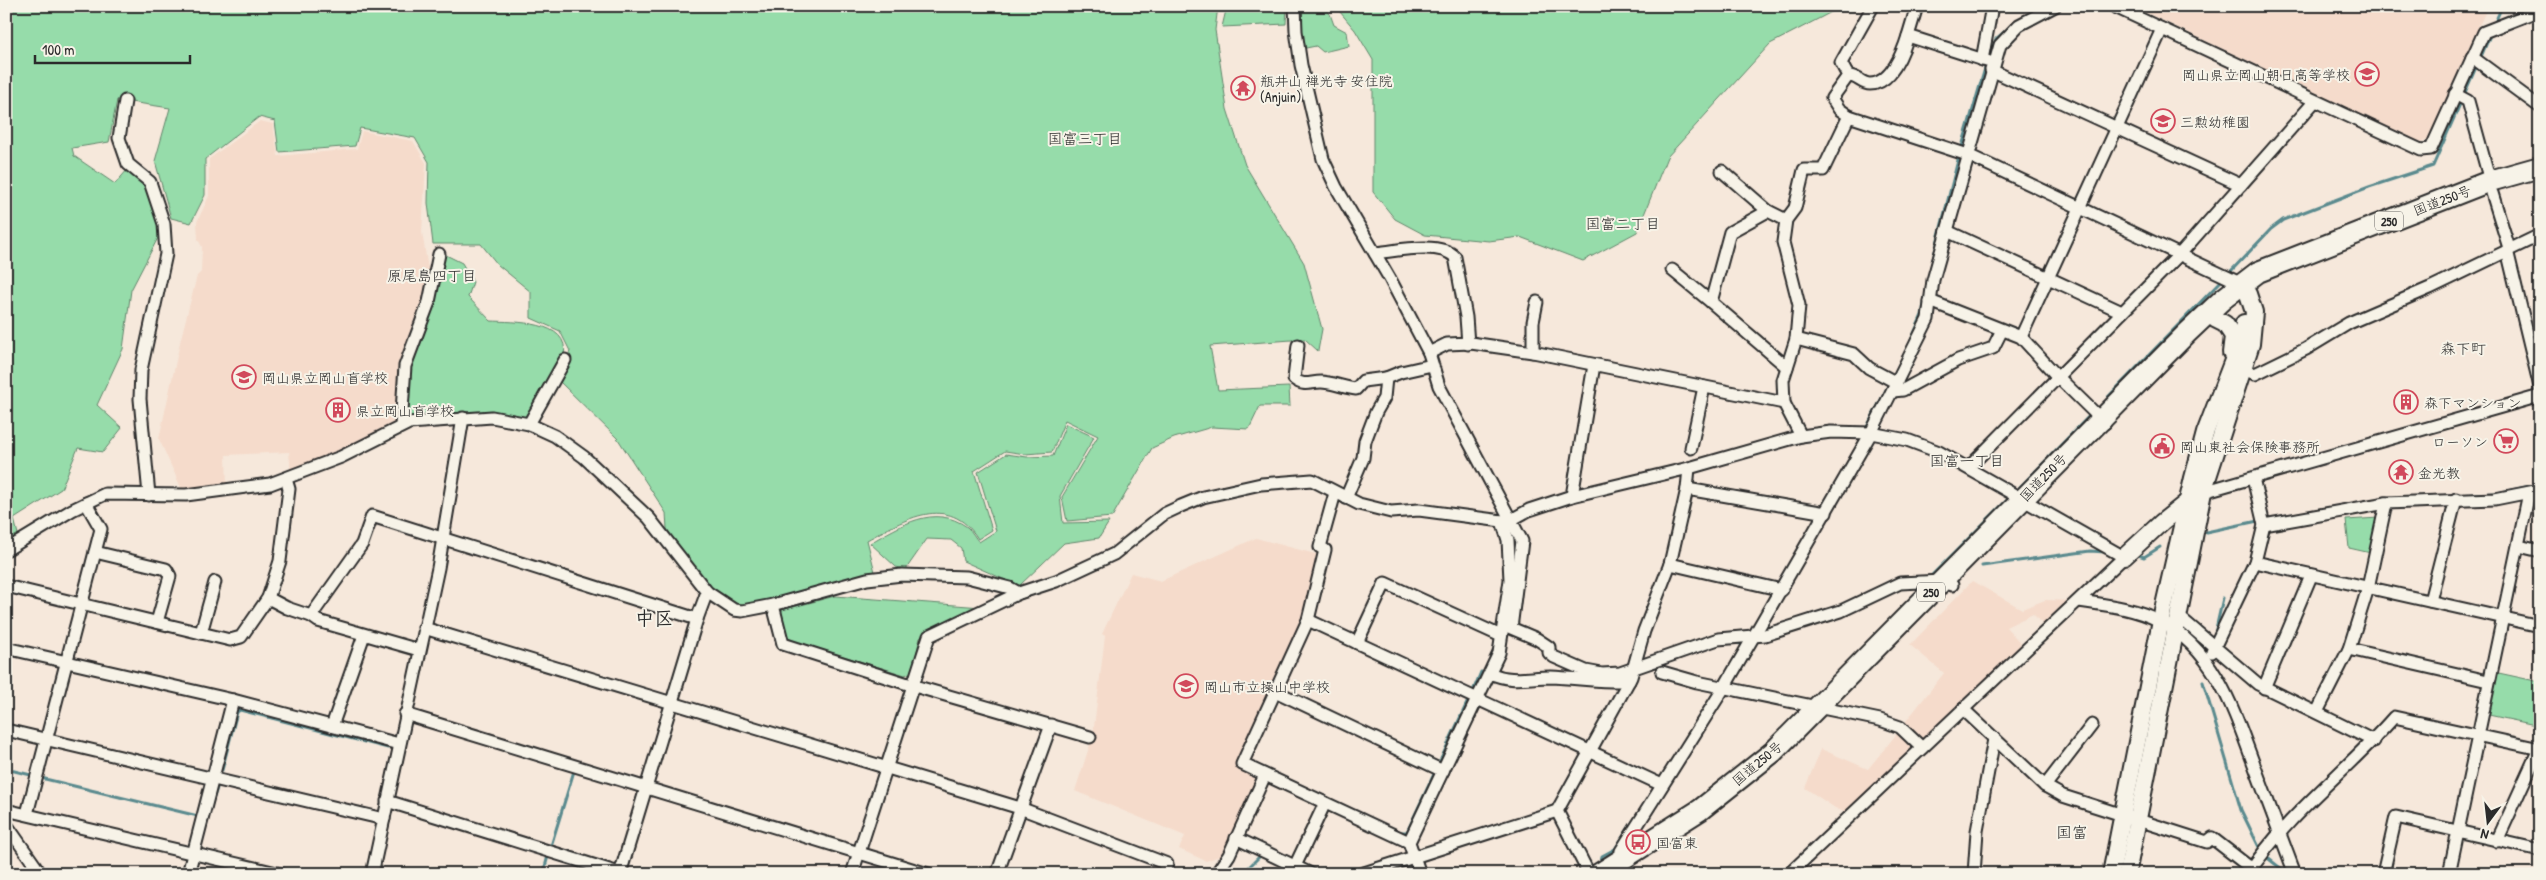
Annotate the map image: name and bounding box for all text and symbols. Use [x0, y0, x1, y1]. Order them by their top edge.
scale bar [35, 32, 190, 64]
text: 100 m [42, 39, 75, 60]
school or university icon: 岡山県立岡山朝日高等学校 [2354, 61, 2380, 87]
place label: 岡山県立岡山朝日高等学校 [2182, 65, 2350, 84]
place label: 瓶井山 禅光寺 安住院 (Anjuin) [1260, 71, 1392, 107]
temple icon: 瓶井山 禅光寺 安住院 (Anjuin) [1230, 75, 1256, 101]
school or university icon: 三勲幼稚園 [2150, 108, 2176, 134]
place label: 三勲幼稚園 [2180, 112, 2250, 131]
district label: 国富三丁目 [1047, 128, 1123, 149]
street label: 国道250号 [2410, 180, 2474, 220]
road number: 250 [2375, 212, 2403, 230]
district label: 国富二丁目 [1585, 213, 1661, 234]
district label: 原尾島四丁目 [387, 265, 477, 286]
district label: 森下町 [2440, 338, 2486, 359]
school or university icon: 岡山県立岡山盲学校 [231, 364, 257, 390]
place label: 岡山県立岡山盲学校 [262, 368, 388, 387]
building icon: 森下マンション [2393, 389, 2419, 415]
place label: 森下マンション [2424, 393, 2521, 412]
building icon: 県立岡山盲学校 [325, 397, 351, 423]
place label: 県立岡山盲学校 [356, 401, 454, 420]
supermarket icon: ローソン [2493, 428, 2519, 454]
place label: ローソン [2432, 432, 2488, 451]
public building icon: 岡山東社会保険事務所 [2149, 433, 2175, 459]
place label: 岡山東社会保険事務所 [2180, 437, 2320, 456]
street label: 国道250号 [2015, 449, 2071, 505]
district label: 国富一丁目 [1929, 450, 2005, 471]
temple icon: 金光教 [2388, 459, 2414, 485]
place label: 金光教 [2418, 463, 2460, 482]
road number: 250 [1917, 582, 1945, 602]
district label: 中区 [635, 605, 673, 631]
school or university icon: 岡山市立操山中学校 [1173, 673, 1199, 699]
place label: 岡山市立操山中学校 [1204, 677, 1330, 696]
street label: 国道250号 [1728, 736, 1786, 790]
north arrow [2464, 798, 2514, 848]
district label: 国富 [2056, 821, 2088, 843]
text: N [2478, 825, 2491, 845]
bus stop icon: 国富東 [1625, 829, 1651, 855]
place label: 国富東 [1656, 833, 1698, 852]

